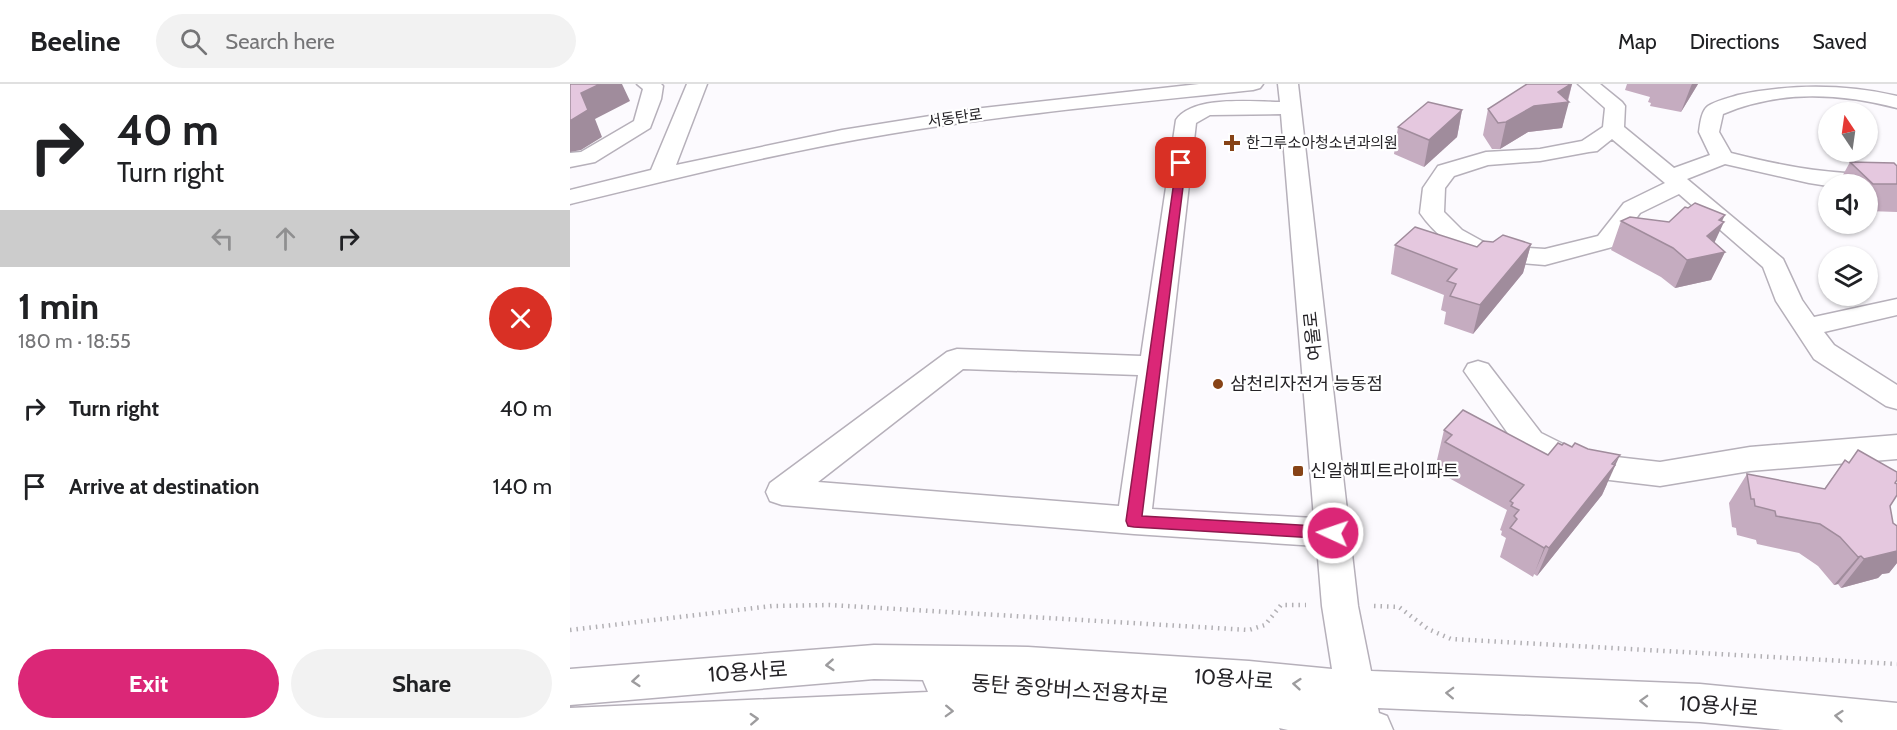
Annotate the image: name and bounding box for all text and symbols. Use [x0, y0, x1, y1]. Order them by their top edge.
search box [156, 14, 576, 68]
text: Beeline [30, 24, 120, 58]
icon: search [177, 25, 210, 58]
text: Search here [225, 28, 335, 55]
text: Map [1618, 29, 1657, 54]
text: Directions [1690, 29, 1779, 54]
text: Saved [1812, 29, 1867, 54]
north arrow [1818, 102, 1878, 162]
map controls [1818, 102, 1878, 306]
text: 40 m [117, 104, 219, 156]
street label: 서동탄로 [926, 105, 984, 131]
icon: right [18, 108, 96, 186]
marker: 한그루소아청소년과의원 [1223, 134, 1241, 152]
place label: 한그루소아청소년과의원 [1246, 134, 1398, 152]
pin [1155, 137, 1206, 188]
icon: arrive [1164, 146, 1197, 179]
text: Turn right [117, 156, 224, 189]
button: sound [1818, 174, 1878, 234]
icon: left [206, 222, 239, 255]
icon: ahead [269, 222, 302, 255]
icon: right [332, 222, 365, 255]
button: layers [1818, 246, 1878, 306]
text: 1 min [18, 284, 99, 328]
button: close [489, 287, 552, 350]
street label: 여울로 [1299, 310, 1327, 362]
text: 180 m · 18:55 [18, 329, 131, 353]
place label: 삼천리자전거 능동점 [1230, 373, 1383, 395]
marker: 삼천리자전거 능동점 [1211, 377, 1225, 391]
icon: right [18, 392, 51, 425]
text: Turn right [69, 395, 159, 422]
text: 40 m [500, 395, 552, 422]
place label: 신일해피트라이파트 [1310, 460, 1459, 482]
marker: 신일해피트라이파트 [1291, 464, 1305, 478]
icon: arrive [18, 470, 51, 503]
text: Arrive at destination [69, 473, 259, 500]
text: 140 m [493, 473, 552, 500]
position arrow [1301, 501, 1365, 565]
button: Exit [18, 649, 279, 718]
button: Share [291, 649, 552, 718]
street label: 10용사로 [707, 656, 788, 687]
one-way arrow [825, 659, 834, 672]
street label: 10용사로 [1194, 663, 1275, 694]
street label: 동탄 중앙버스전용차로 [970, 670, 1170, 709]
one-way arrow [631, 674, 640, 687]
one-way arrow [1293, 678, 1302, 691]
one-way arrow [1445, 686, 1454, 699]
street label: 10용사로 [1679, 690, 1760, 721]
one-way arrow [1640, 694, 1649, 707]
one-way arrow [945, 704, 954, 717]
one-way arrow [1834, 710, 1843, 723]
one-way arrow [750, 712, 759, 725]

